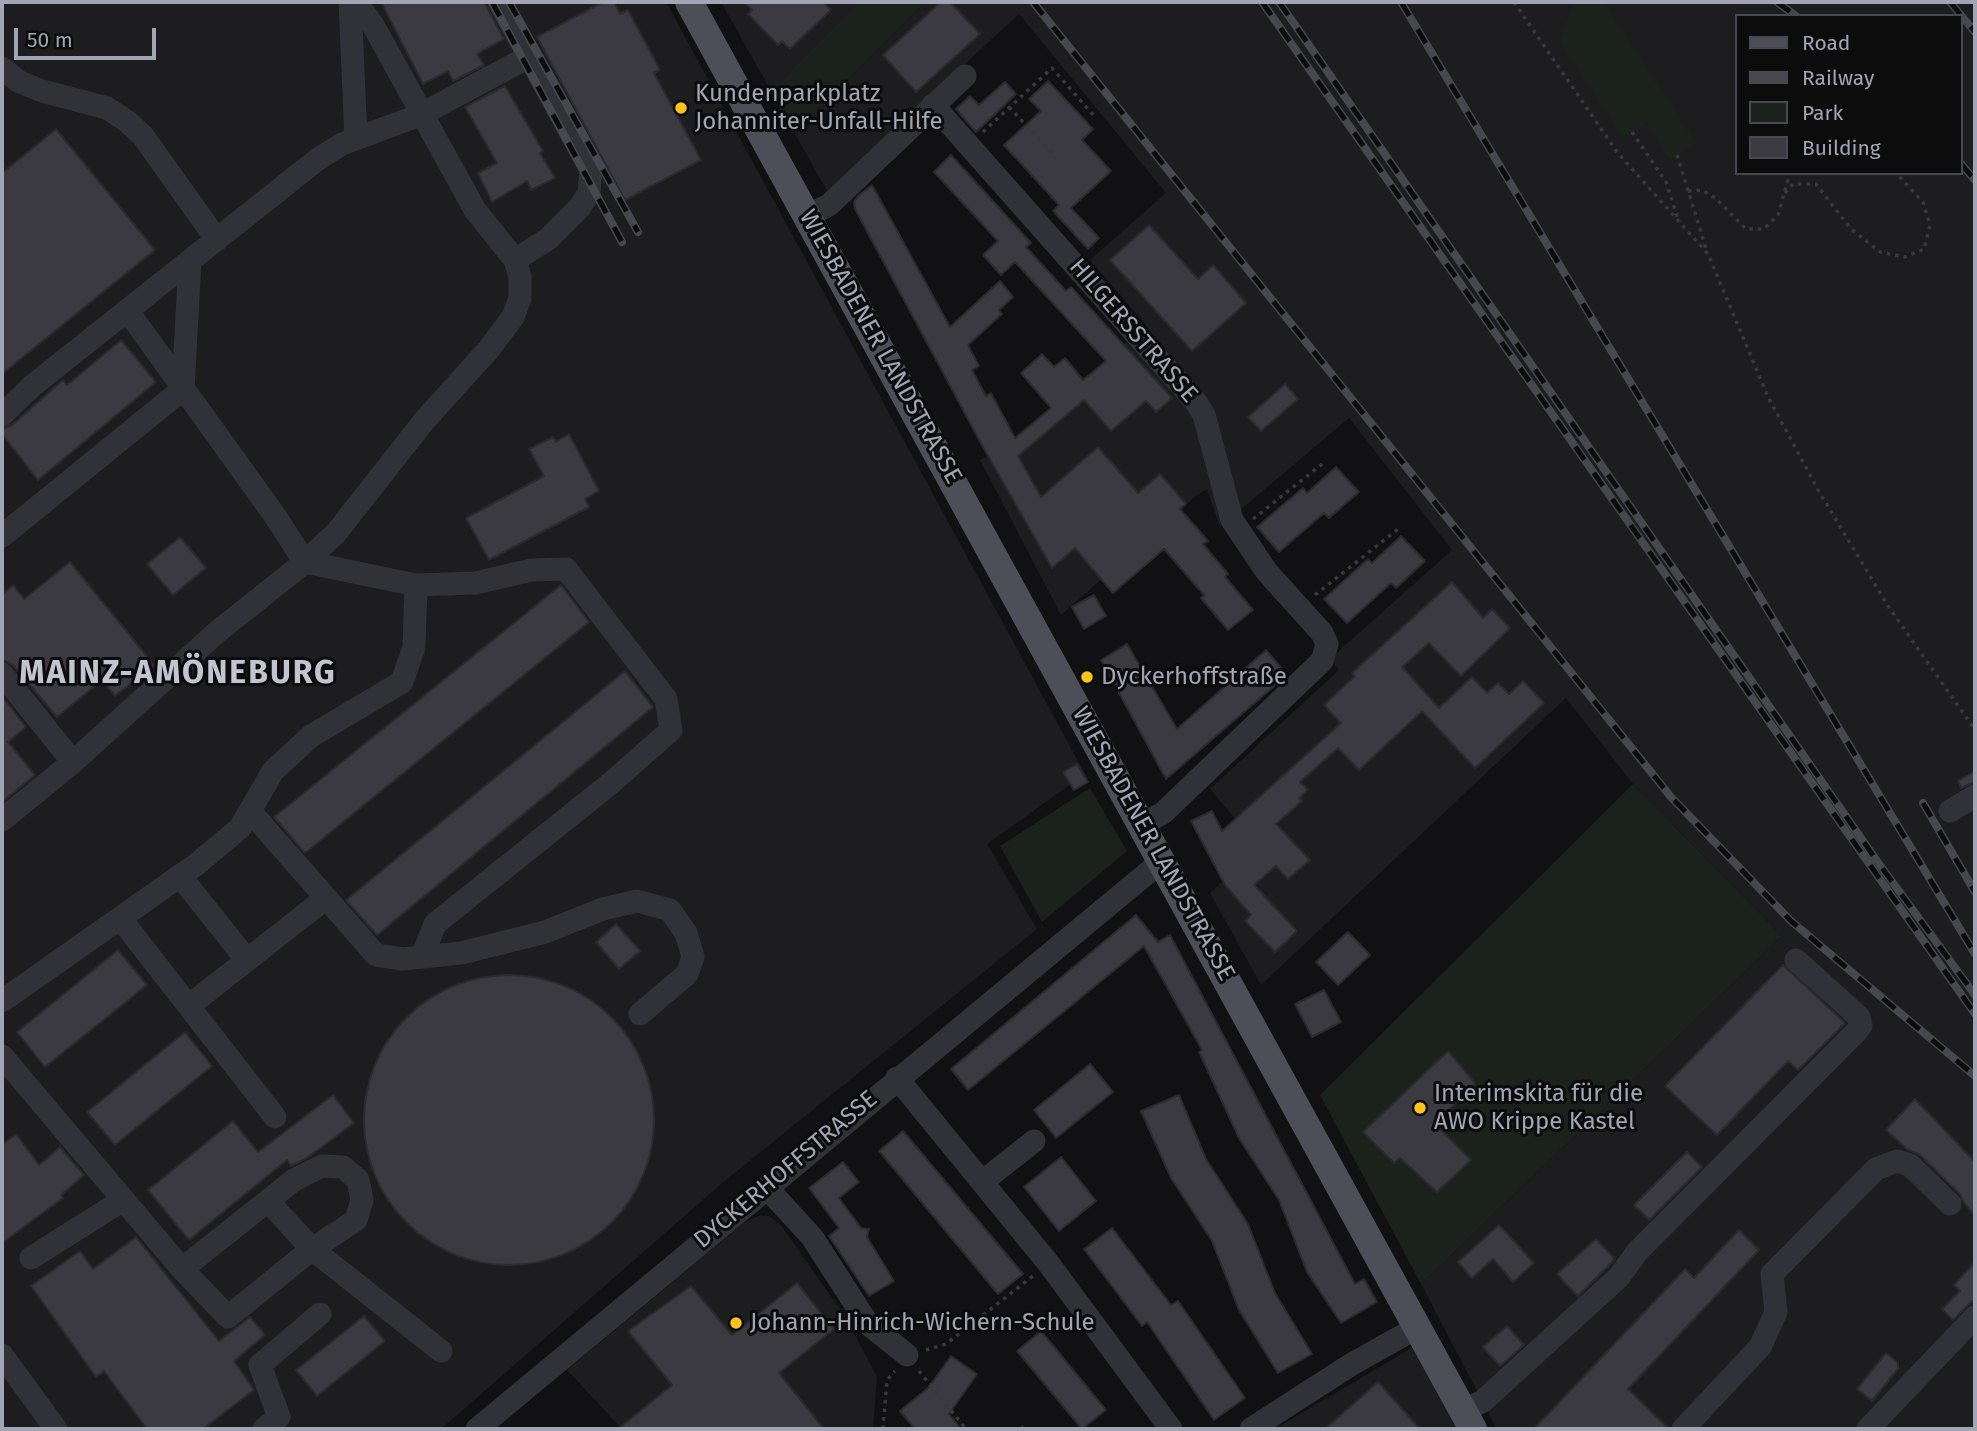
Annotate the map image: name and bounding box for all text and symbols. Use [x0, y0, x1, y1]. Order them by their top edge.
scale bar [18, 14, 159, 58]
legend [1736, 14, 1963, 175]
text: 50 m [27, 27, 73, 53]
text: Road [1802, 30, 1850, 56]
text: Railway [1802, 65, 1874, 91]
place label: Kundenparkplatz Johanniter-Unfall-Hilfe [695, 80, 943, 136]
marker: Kundenparkplatz Johanniter-Unfall-Hilfe [673, 100, 689, 116]
text: Park [1802, 100, 1843, 126]
text: Building [1802, 135, 1881, 161]
street label: WIESBADENER LANDSTRASSE [793, 205, 967, 489]
street label: HILGERSSTRASSE [1063, 253, 1203, 409]
district label: MAINZ-AMÖNEBURG [21, 655, 335, 693]
place label: Dyckerhoffstraße [1101, 663, 1287, 691]
marker: Dyckerhoffstraße [1079, 669, 1095, 685]
street label: WIESBADENER LANDSTRASSE [1066, 702, 1240, 986]
place label: Interimskita für die AWO Krippe Kastel [1434, 1080, 1643, 1136]
street label: DYCKERHOFFSTRASSE [689, 1085, 883, 1255]
marker: Interimskita für die AWO Krippe Kastel [1412, 1100, 1428, 1116]
place label: Johann-Hinrich-Wichern-Schule [750, 1309, 1094, 1337]
marker: Johann-Hinrich-Wichern-Schule [728, 1315, 744, 1331]

